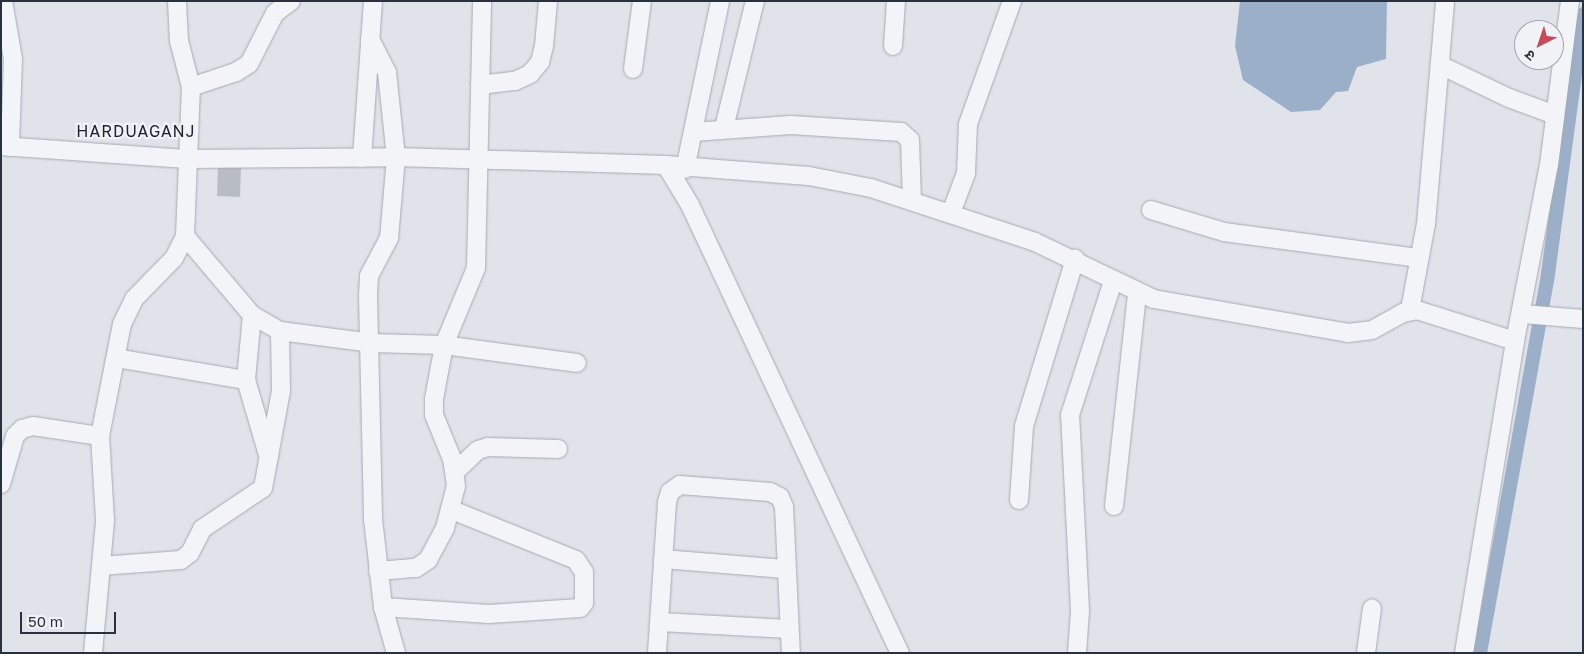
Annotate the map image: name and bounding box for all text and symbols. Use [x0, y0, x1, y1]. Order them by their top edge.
north arrow [1514, 20, 1564, 70]
text: उ [1521, 47, 1538, 65]
district label: HARDUAGANJ [75, 121, 197, 141]
scale bar [22, 602, 119, 634]
text: 50 m [28, 612, 63, 630]

